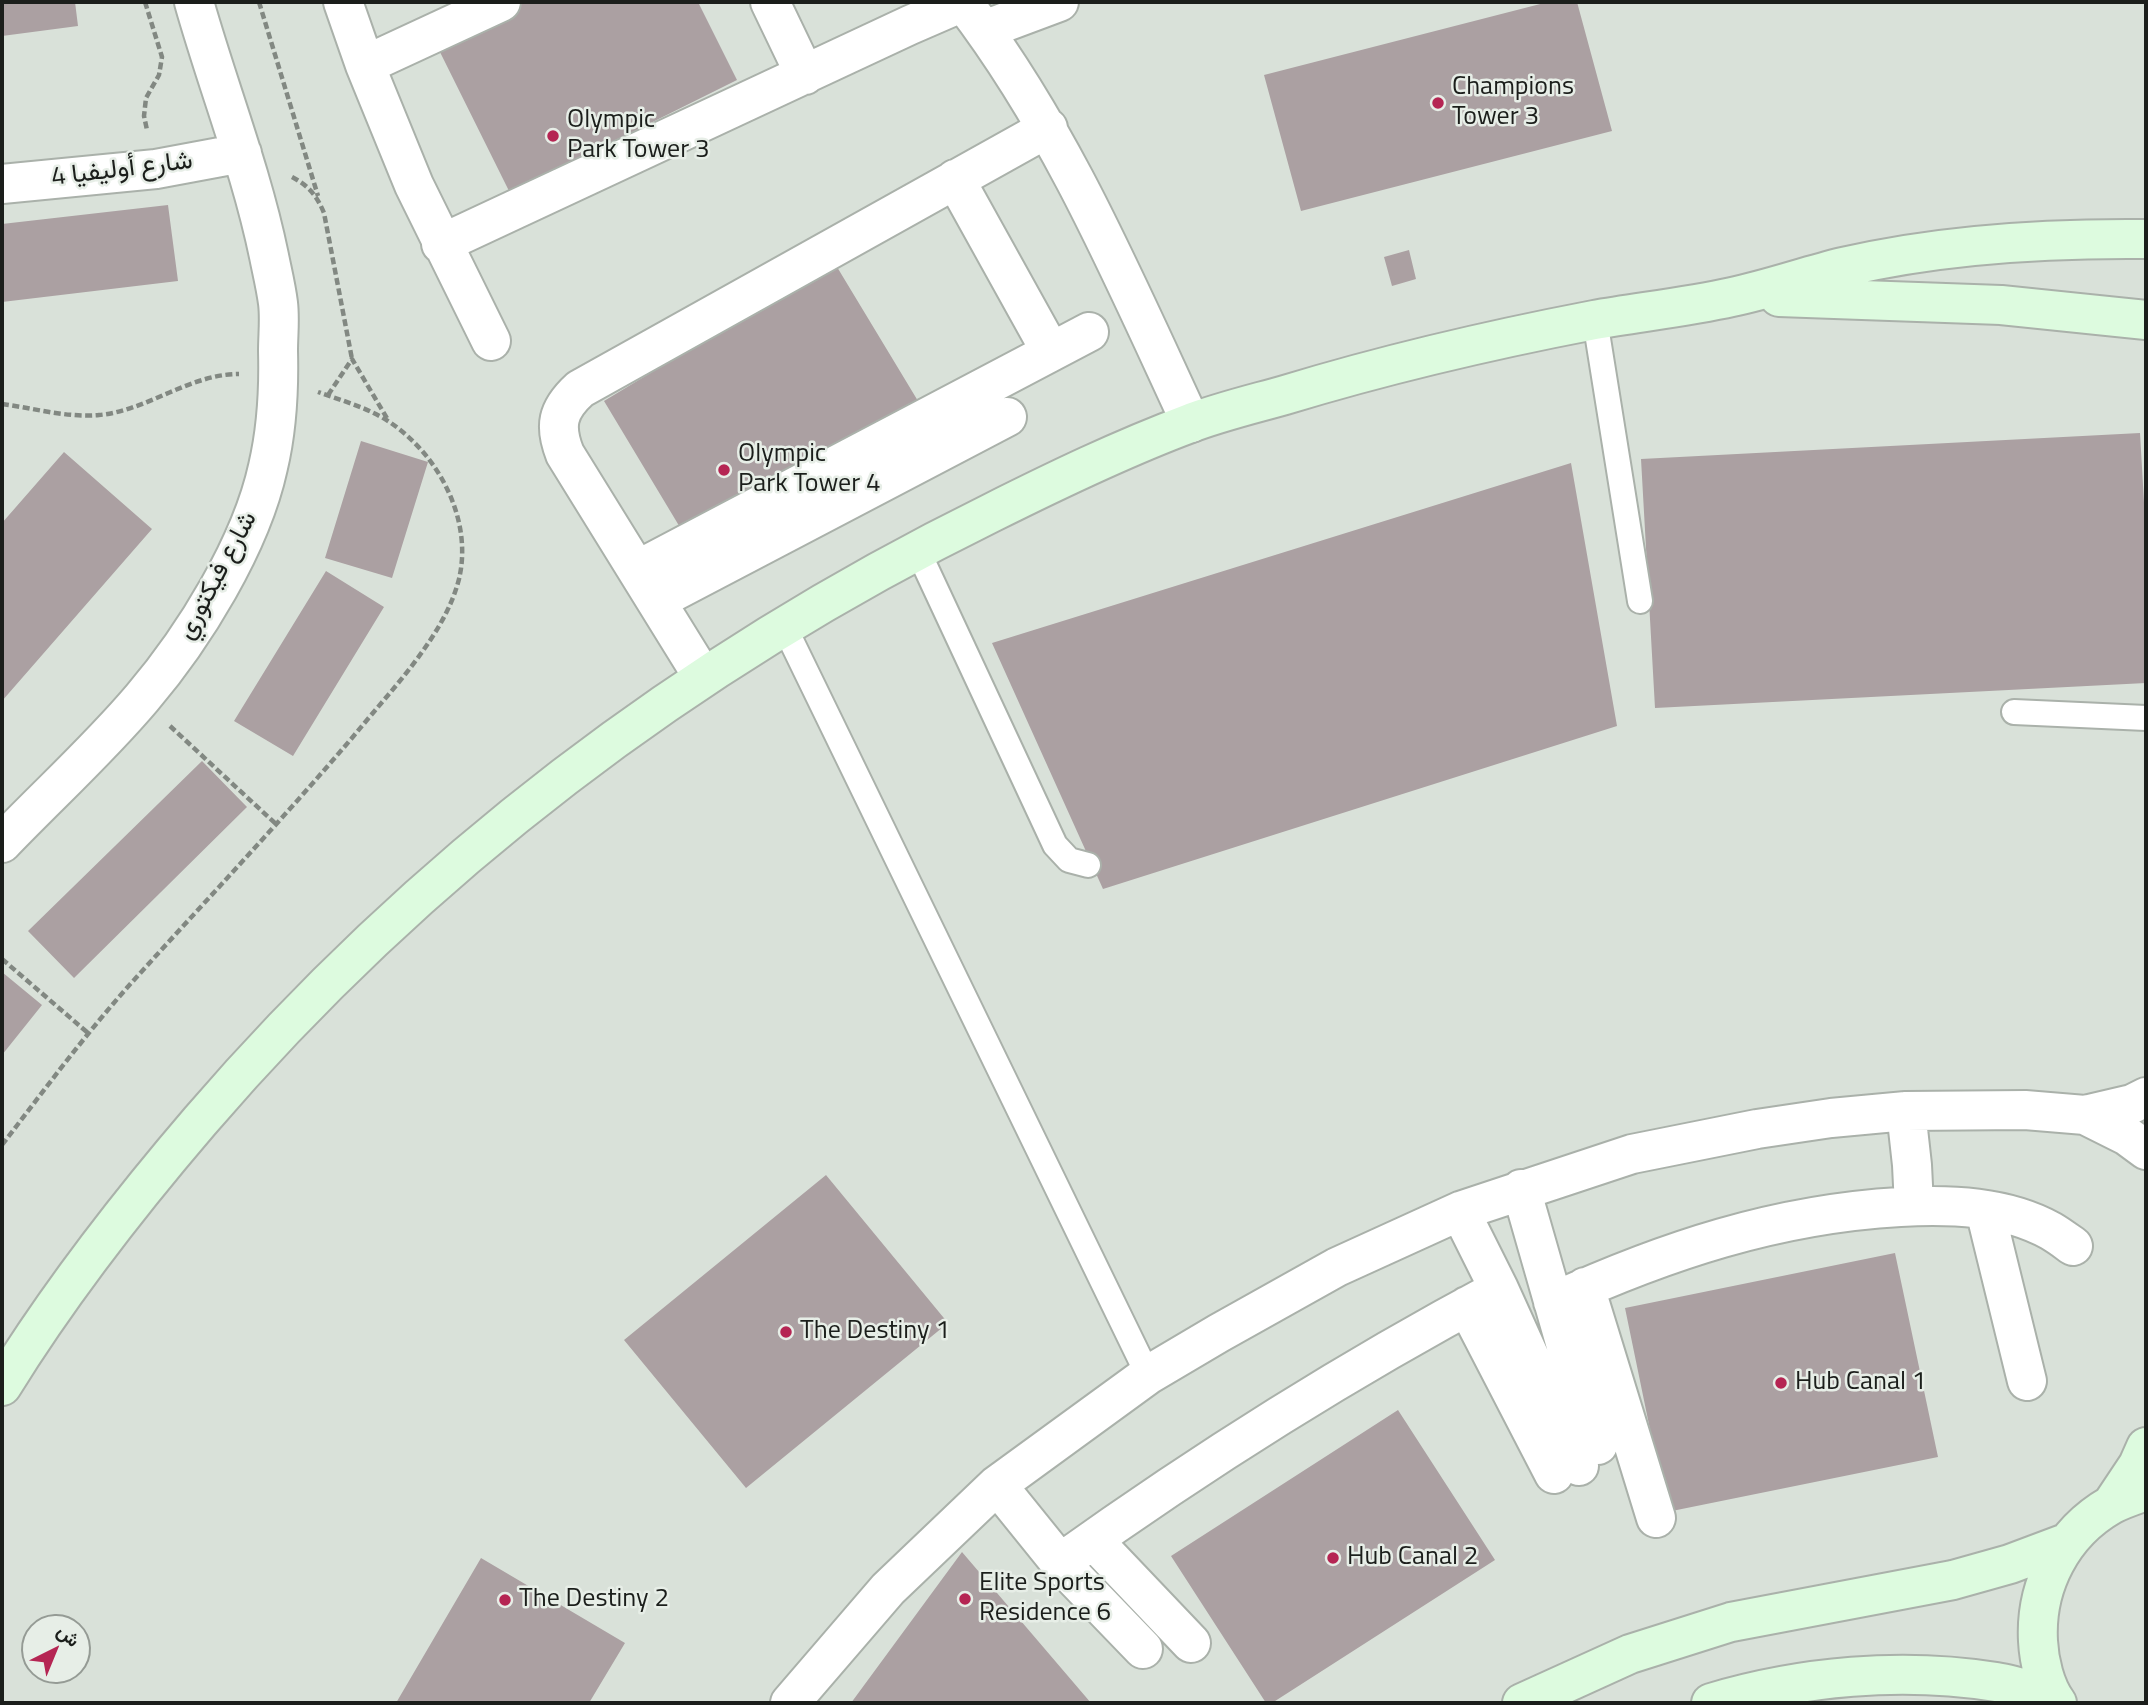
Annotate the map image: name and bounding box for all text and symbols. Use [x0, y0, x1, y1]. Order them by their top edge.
place label: Champions Tower 3 [1452, 72, 1574, 134]
marker: Champions Tower 3 [1430, 95, 1446, 111]
place label: Olympic Park Tower 3 [567, 105, 709, 166]
marker: Olympic Park Tower 3 [545, 128, 561, 144]
street label: شارع أوليفيا 4 [50, 146, 194, 194]
place label: Olympic Park Tower 4 [738, 439, 880, 500]
marker: Olympic Park Tower 4 [716, 462, 732, 478]
street label: شارع فيكتوري [171, 507, 265, 645]
place label: The Destiny 1 [800, 1316, 950, 1348]
marker: The Destiny 1 [778, 1324, 794, 1340]
place label: Hub Canal 1 [1795, 1367, 1926, 1399]
marker: Hub Canal 1 [1773, 1375, 1789, 1391]
place label: Hub Canal 2 [1347, 1542, 1478, 1574]
marker: Hub Canal 2 [1325, 1550, 1341, 1566]
place label: Elite Sports Residence 6 [979, 1568, 1111, 1630]
place label: The Destiny 2 [519, 1584, 669, 1616]
marker: Elite Sports Residence 6 [957, 1591, 973, 1607]
marker: The Destiny 2 [497, 1592, 513, 1608]
north arrow [21, 1614, 91, 1684]
text: ش [51, 1616, 88, 1653]

